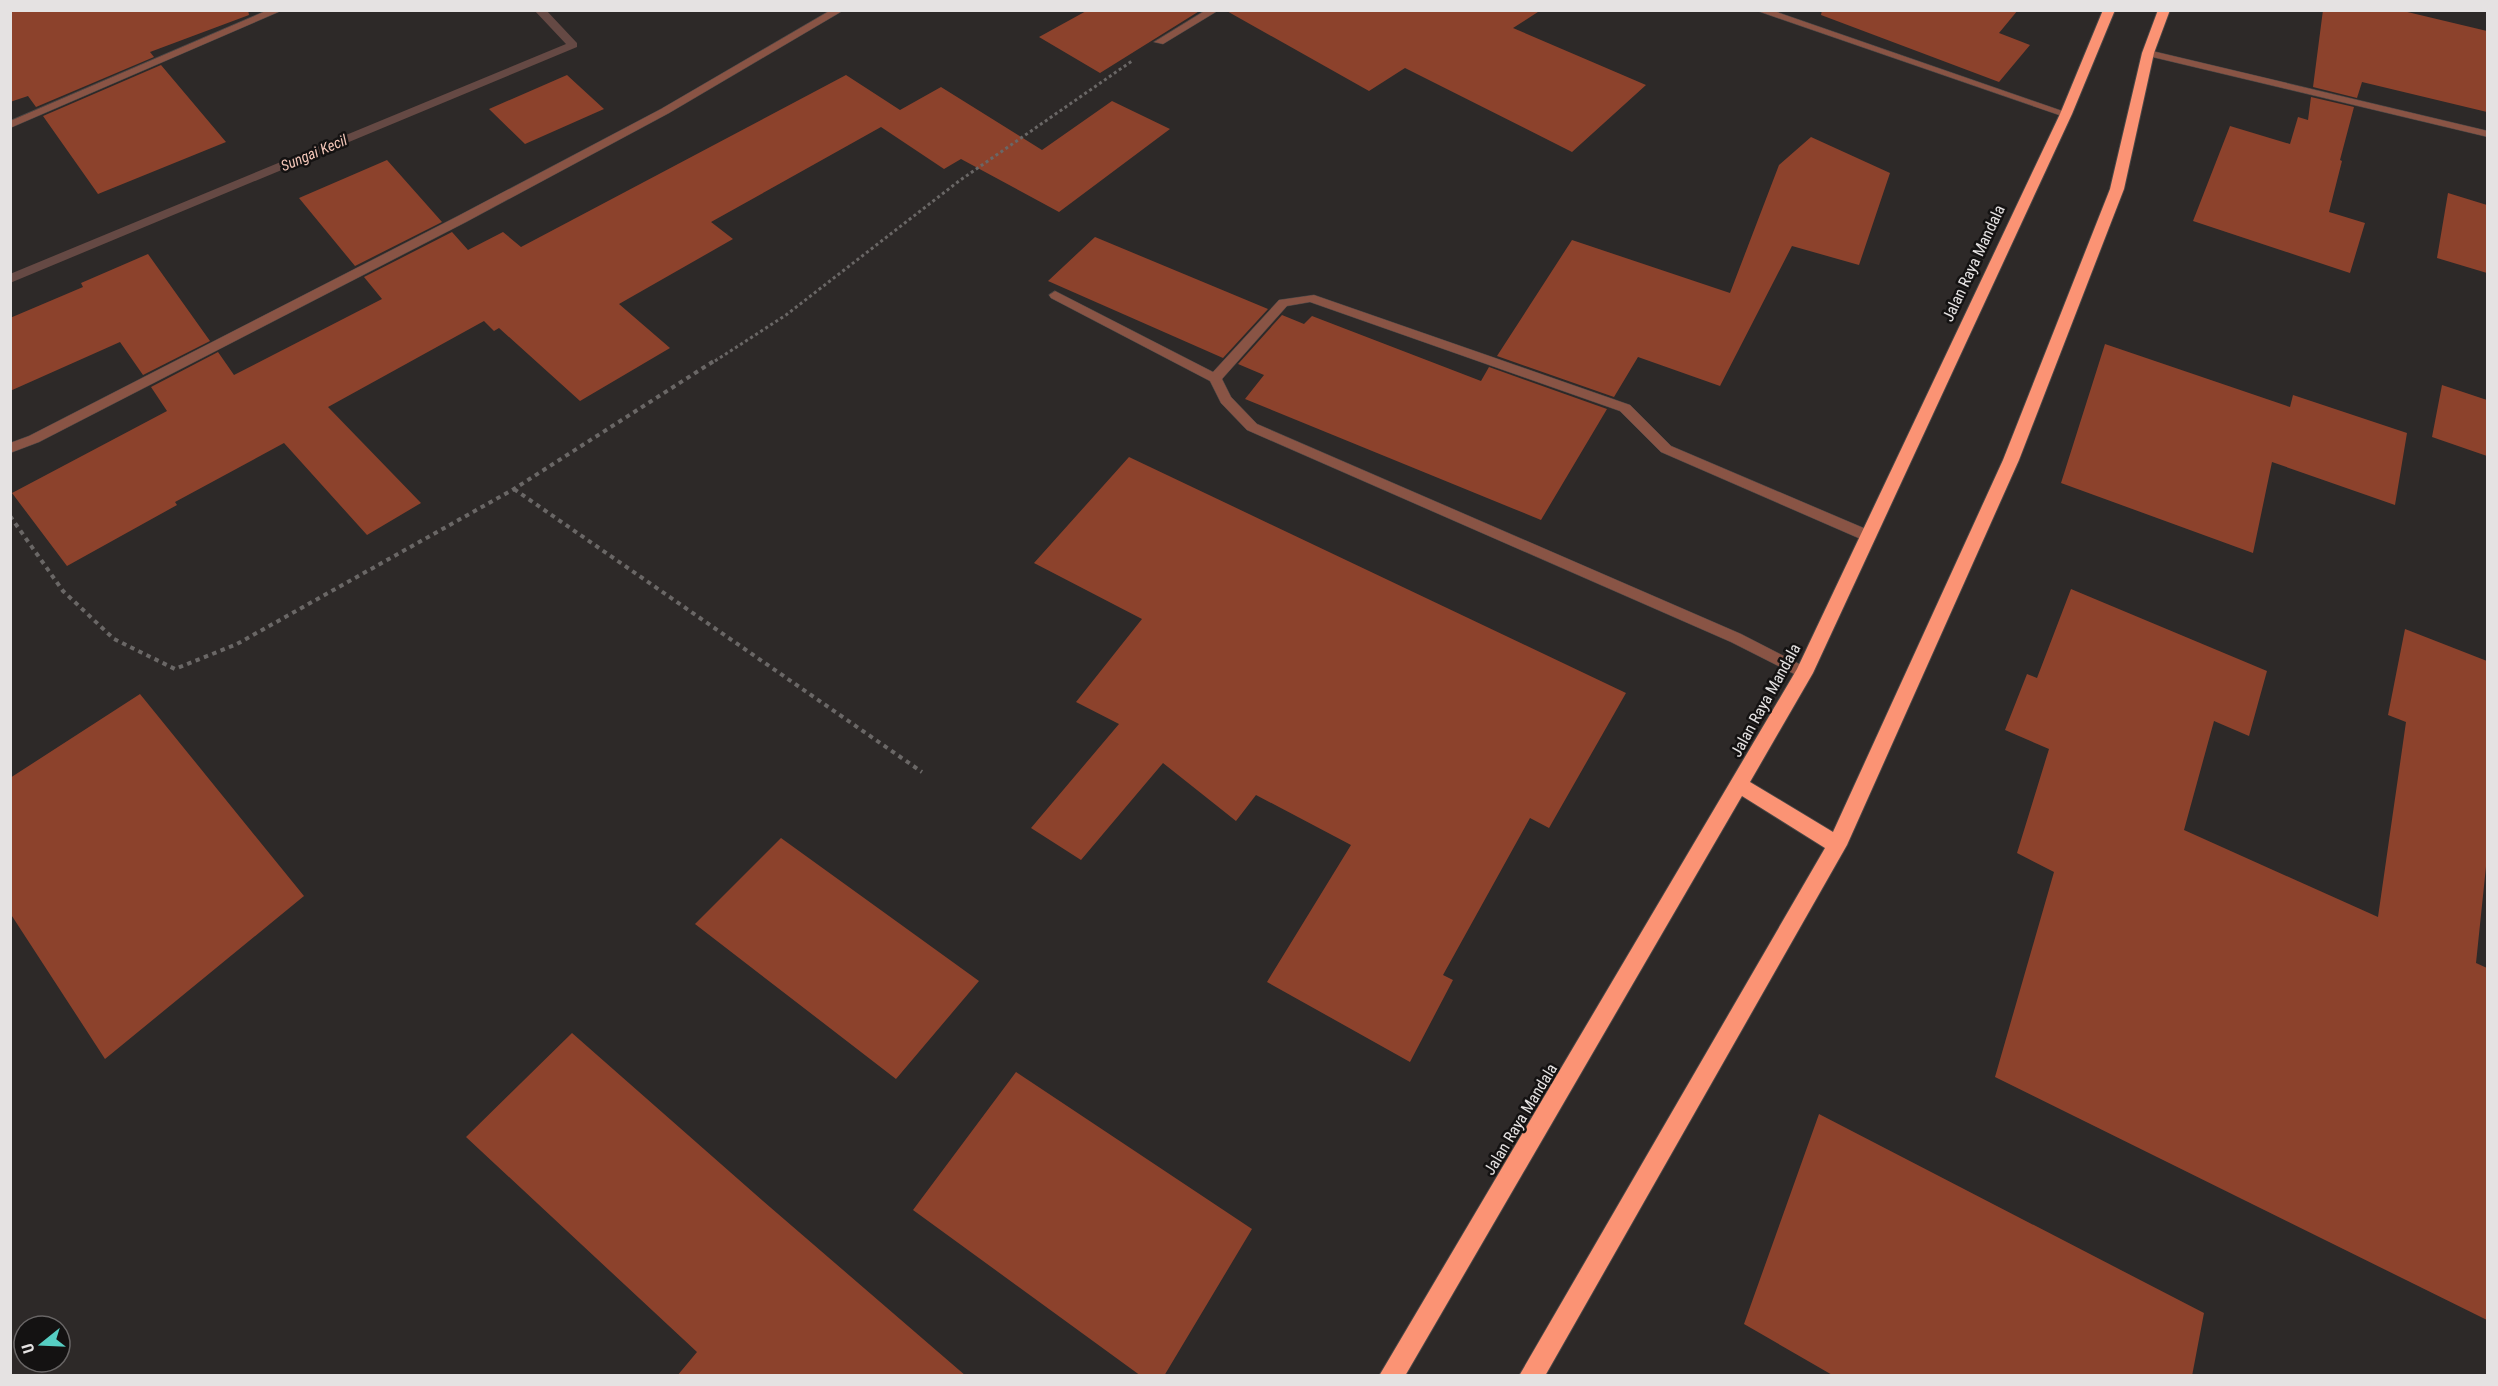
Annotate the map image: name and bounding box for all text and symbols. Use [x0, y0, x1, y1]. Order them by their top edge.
water label: Sungai Kecil [278, 131, 351, 175]
street label: Jalan Raya Mandala [1938, 202, 2009, 325]
street label: Jalan Raya Mandala [1726, 640, 1804, 760]
street label: Jalan Raya Mandala [1480, 1060, 1561, 1178]
north arrow [12, 1314, 72, 1374]
text: U [18, 1341, 39, 1356]

